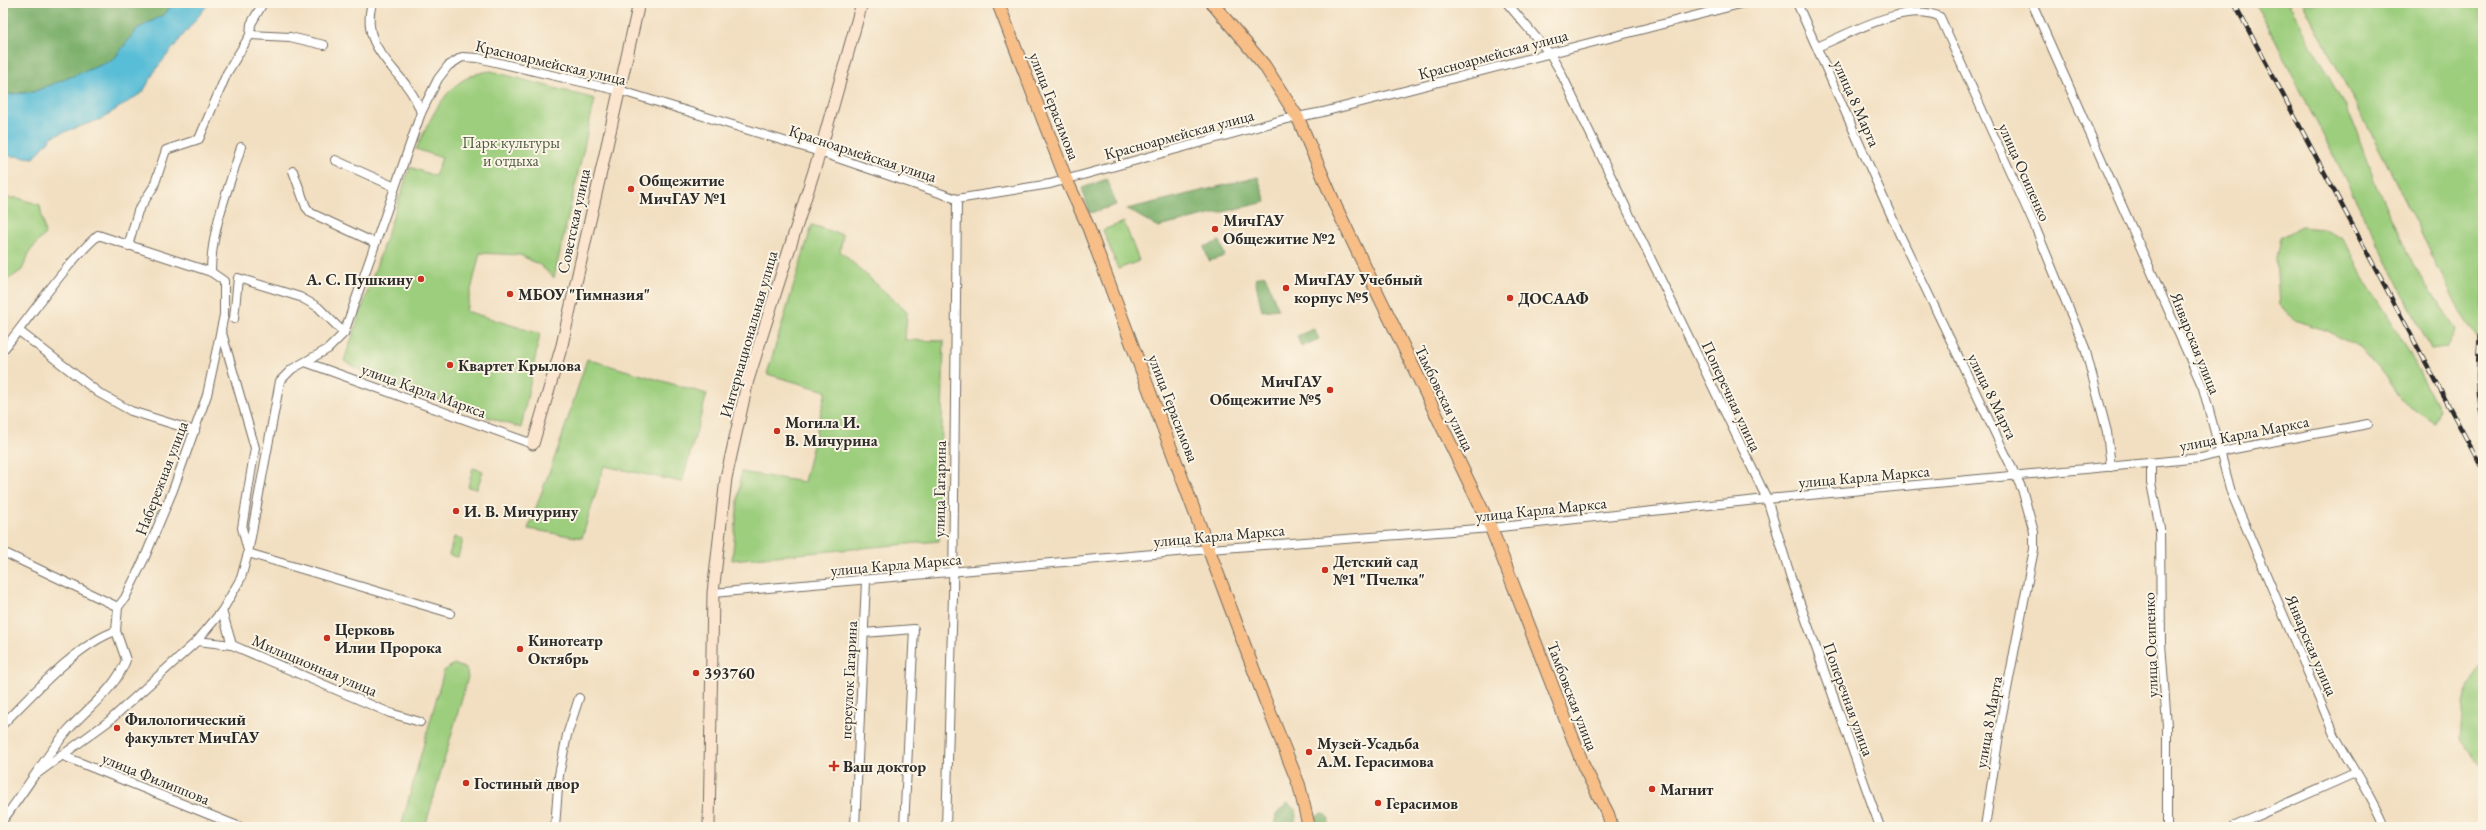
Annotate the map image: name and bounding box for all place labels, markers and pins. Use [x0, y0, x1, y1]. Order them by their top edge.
place label: Общежитие МичГАУ №1 [639, 170, 727, 209]
marker: Общежитие МичГАУ №1 [626, 184, 636, 194]
place label: МичГАУ Общежитие №2 [1223, 210, 1336, 249]
marker: МичГАУ Общежитие №2 [1210, 224, 1220, 234]
place label: А. С. Пушкину [305, 269, 413, 290]
place label: МичГАУ Учебный корпус №5 [1294, 269, 1423, 308]
marker: А. С. Пушкину [416, 274, 426, 284]
marker: МичГАУ Учебный корпус №5 [1281, 283, 1291, 293]
place label: МБОУ "Гимназия" [518, 284, 650, 305]
place label: ДОСААФ [1518, 288, 1589, 309]
marker: МБОУ "Гимназия" [505, 289, 515, 299]
marker: ДОСААФ [1505, 293, 1515, 303]
place label: Квартет Крылова [458, 355, 582, 376]
marker: Квартет Крылова [445, 360, 455, 370]
place label: МичГАУ Общежитие №5 [1210, 371, 1322, 410]
marker: МичГАУ Общежитие №5 [1325, 385, 1335, 395]
place label: Могила И. В. Мичурина [785, 412, 879, 451]
marker: Могила И. В. Мичурина [772, 426, 782, 436]
place label: И. В. Мичурину [464, 501, 579, 522]
marker: И. В. Мичурину [451, 506, 461, 516]
place label: Детский сад №1 "Пчелка" [1333, 551, 1425, 590]
marker: Детский сад №1 "Пчелка" [1320, 565, 1330, 575]
place label: Церковь Илии Пророка [335, 619, 443, 658]
place label: Кинотеатр Октябрь [528, 630, 603, 669]
marker: Церковь Илии Пророка [322, 633, 332, 643]
marker: Кинотеатр Октябрь [515, 644, 525, 654]
place label: 393760 [704, 663, 755, 684]
marker: 393760 [691, 668, 701, 678]
place label: Филологический факультет МичГАУ [125, 709, 260, 748]
marker: Филологический факультет МичГАУ [112, 723, 122, 733]
place label: Музей-Усадьба А.М. Герасимова [1316, 733, 1435, 772]
marker: Музей-Усадьба А.М. Герасимова [1304, 747, 1314, 757]
place label: Ваш доктор [843, 756, 926, 777]
marker: Ваш доктор [828, 760, 840, 772]
place label: Гостиный двор [474, 773, 579, 794]
marker: Гостиный двор [461, 778, 471, 788]
place label: Магнит [1660, 779, 1714, 800]
marker: Магнит [1647, 784, 1657, 794]
place label: Герасимов [1386, 793, 1458, 814]
marker: Герасимов [1373, 798, 1383, 808]

